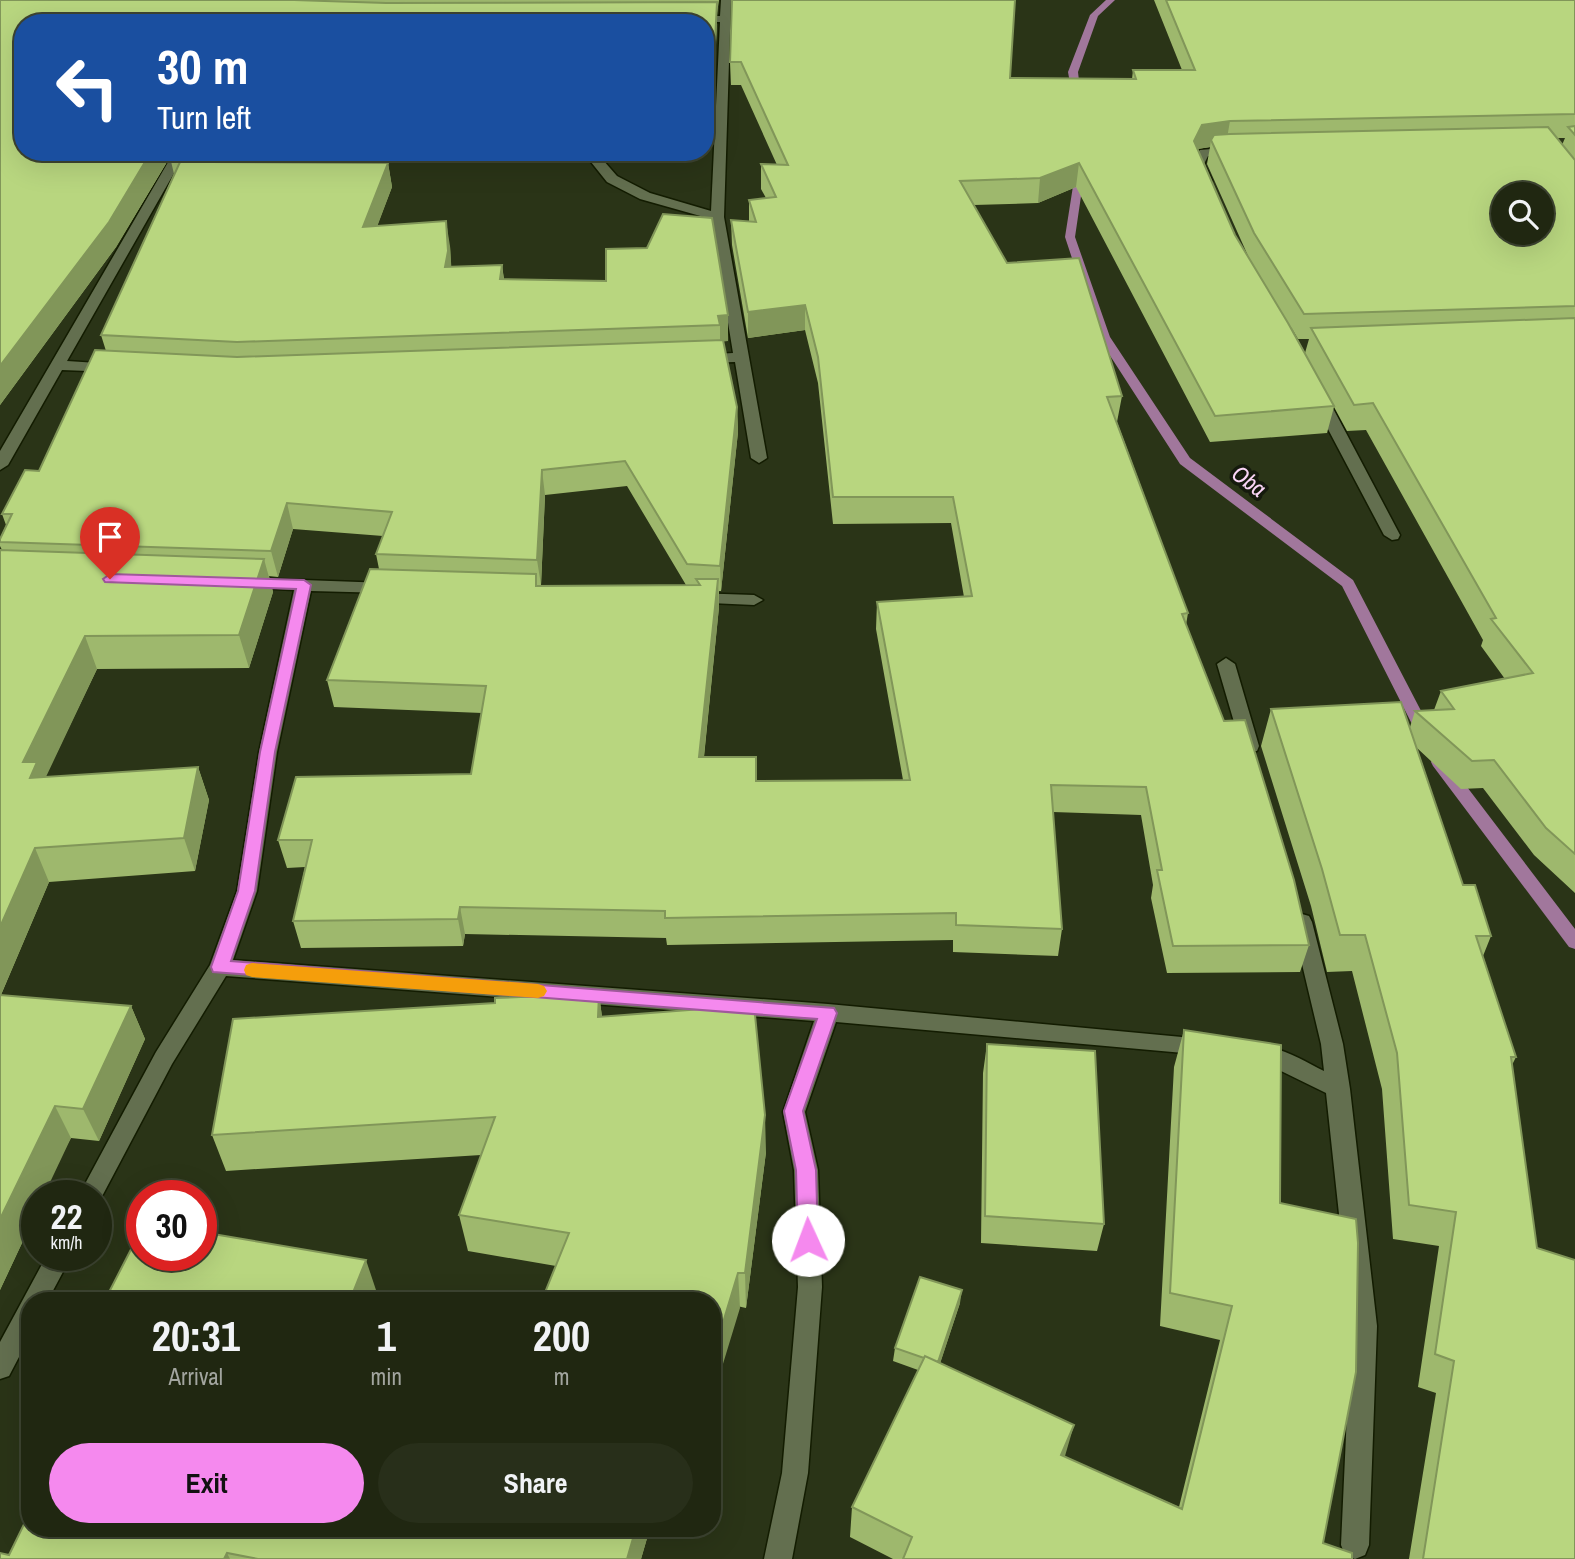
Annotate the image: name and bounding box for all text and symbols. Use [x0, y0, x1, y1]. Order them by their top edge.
text: 30 m [157, 33, 249, 99]
icon: left [42, 42, 133, 133]
text: Turn left [157, 96, 251, 139]
map controls [1491, 182, 1554, 245]
button: search [1491, 182, 1554, 245]
water label: Oba [1226, 457, 1273, 504]
pin [80, 507, 140, 579]
icon: arrive [91, 518, 129, 556]
speed limit sign: 30 [126, 1180, 217, 1271]
text: 22 [51, 1193, 82, 1240]
position arrow [771, 1203, 845, 1277]
text: km/h [51, 1230, 83, 1255]
text: 20:31 [152, 1308, 240, 1364]
text: 1 [377, 1308, 396, 1364]
text: 200 [533, 1308, 590, 1364]
text: Arrival [169, 1361, 223, 1392]
text: min [371, 1361, 402, 1392]
text: m [554, 1361, 569, 1392]
button: Exit [49, 1443, 364, 1523]
button: Share [378, 1443, 693, 1523]

